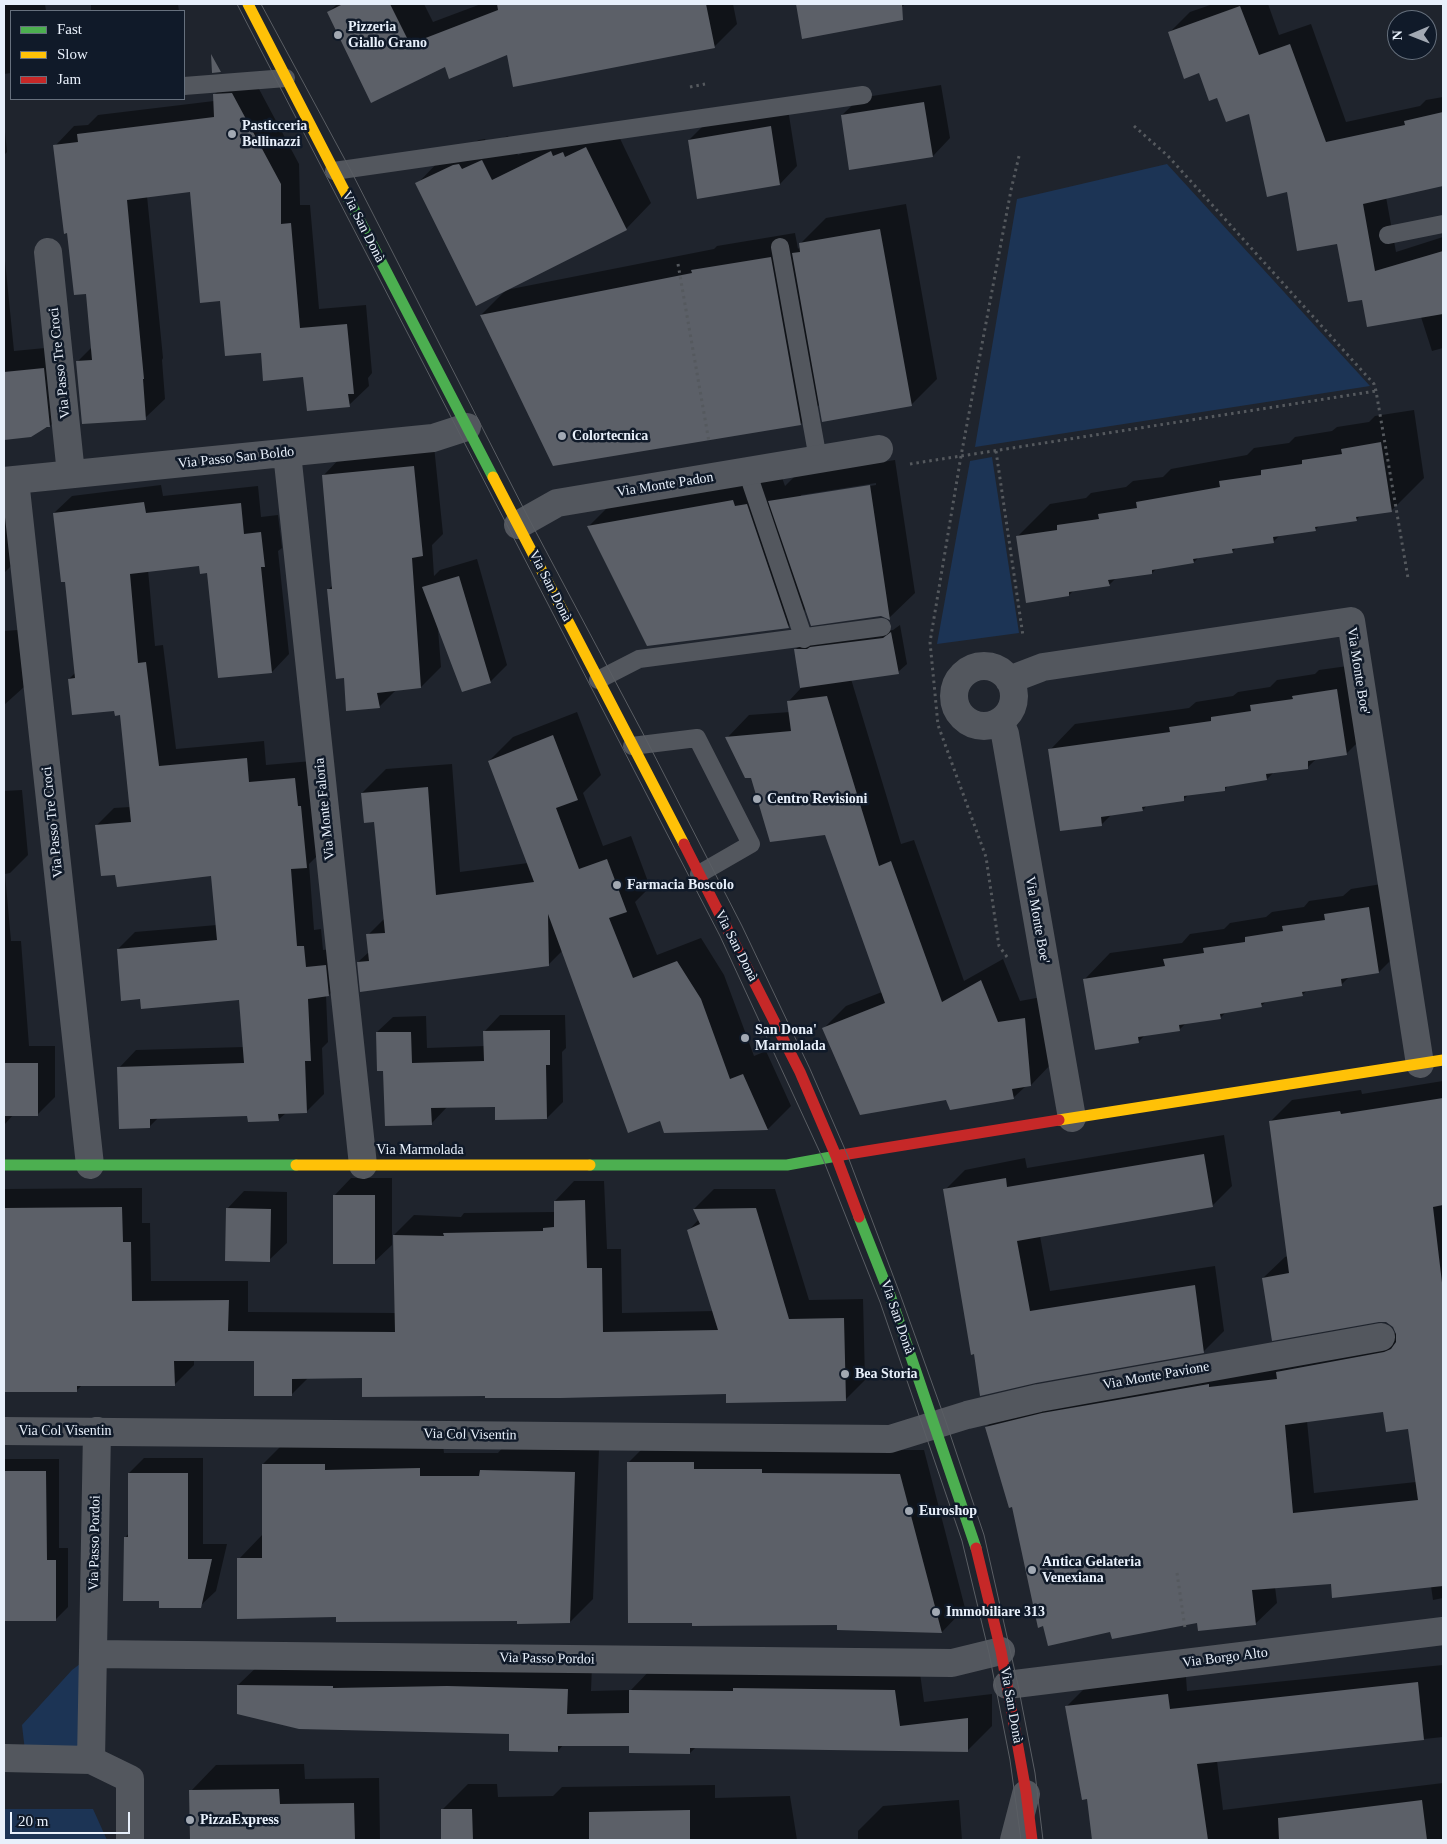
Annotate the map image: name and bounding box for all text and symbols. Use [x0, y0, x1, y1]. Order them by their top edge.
legend [10, 10, 185, 100]
north arrow [1387, 10, 1437, 60]
place label: Pizzeria Giallo Grano [348, 19, 427, 52]
text: Fast [57, 21, 82, 37]
marker: Pizzeria Giallo Grano [332, 29, 344, 41]
text: N [1390, 30, 1405, 40]
text: Slow [57, 46, 88, 62]
text: Jam [57, 71, 81, 87]
place label: Pasticceria Bellinazzi [242, 118, 307, 150]
marker: Pasticceria Bellinazzi [226, 128, 238, 140]
street label: Via San Donà [338, 189, 388, 265]
street label: Via Passo Tre Croci [46, 307, 74, 419]
place label: Colortecnica [572, 428, 648, 444]
marker: Colortecnica [556, 430, 568, 442]
street label: Via Passo San Boldo [177, 444, 295, 472]
street label: Via Monte Padon [615, 469, 715, 501]
street label: Via San Donà [525, 548, 575, 624]
street label: Via Monte Boe' [1343, 626, 1373, 716]
street label: Via Monte Faloria [311, 757, 339, 861]
street label: Via Passo Tre Croci [39, 766, 67, 878]
place label: Centro Revisioni [767, 791, 867, 807]
marker: Centro Revisioni [751, 793, 763, 805]
street label: Via Monte Boe' [1021, 875, 1053, 965]
place label: Farmacia Boscolo [627, 877, 734, 893]
marker: Farmacia Boscolo [611, 879, 623, 891]
street label: Via San Donà [711, 908, 761, 984]
place label: San Dona' Marmolada [755, 1022, 826, 1054]
marker: San Dona' Marmolada [739, 1032, 751, 1044]
street label: Via Marmolada [376, 1142, 464, 1158]
street label: Via San Donà [876, 1278, 918, 1356]
street label: Via Monte Pavione [1101, 1358, 1211, 1394]
place label: Bea Storia [855, 1366, 918, 1382]
marker: Bea Storia [839, 1368, 851, 1380]
street label: Via Col Visentin [18, 1423, 112, 1439]
street label: Via Col Visentin [423, 1426, 517, 1444]
street label: Via Passo Pordoi [86, 1495, 104, 1591]
place label: Euroshop [919, 1503, 977, 1519]
marker: Euroshop [903, 1505, 915, 1517]
place label: Antica Gelateria Venexiana [1042, 1554, 1141, 1586]
marker: Antica Gelateria Venexiana [1026, 1564, 1038, 1576]
place label: Immobiliare 313 [946, 1604, 1045, 1620]
marker: Immobiliare 313 [930, 1606, 942, 1618]
street label: Via Borgo Alto [1181, 1644, 1269, 1672]
street label: Via Passo Pordoi [499, 1650, 595, 1668]
street label: Via San Donà [996, 1665, 1026, 1745]
scale bar [12, 1802, 132, 1834]
place label: PizzaExpress [200, 1812, 279, 1828]
text: 20 m [18, 1813, 48, 1829]
marker: PizzaExpress [184, 1814, 196, 1826]

